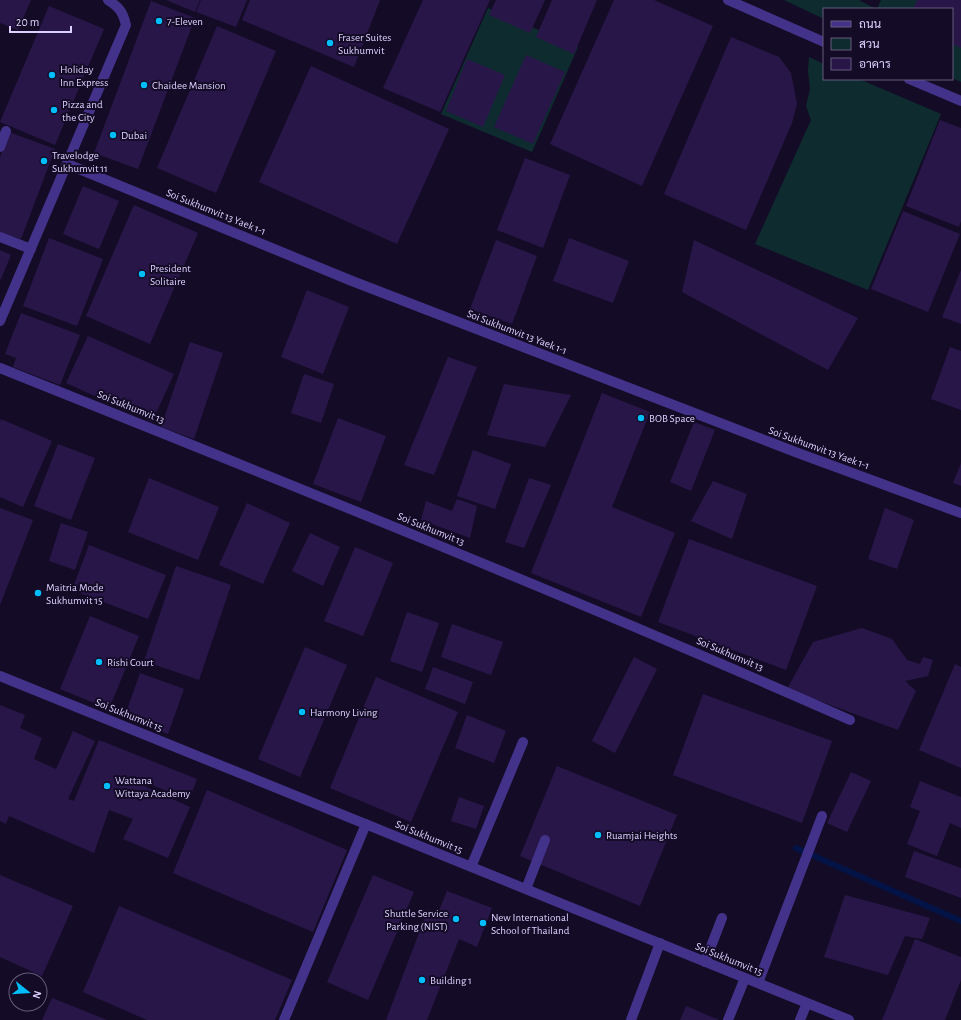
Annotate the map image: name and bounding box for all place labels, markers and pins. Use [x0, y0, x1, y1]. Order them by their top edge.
marker: 7-Eleven [154, 16, 164, 26]
place label: 7-Eleven [167, 16, 203, 27]
place label: Fraser Suites Sukhumvit [338, 32, 391, 56]
marker: Fraser Suites Sukhumvit [325, 38, 335, 48]
place label: Holiday Inn Express [60, 64, 108, 88]
marker: Holiday Inn Express [47, 70, 57, 80]
marker: Chaidee Mansion [139, 80, 149, 90]
place label: Chaidee Mansion [152, 80, 226, 91]
place label: Pizza and the City [62, 99, 103, 123]
marker: Pizza and the City [49, 105, 59, 115]
marker: Dubai [108, 130, 118, 140]
place label: Dubai [121, 130, 147, 141]
place label: Travelodge Sukhumvit 11 [52, 150, 108, 174]
marker: Travelodge Sukhumvit 11 [39, 156, 49, 166]
place label: President Solitaire [150, 263, 191, 287]
marker: President Solitaire [137, 269, 147, 279]
marker: BOB Space [636, 413, 646, 423]
place label: BOB Space [649, 413, 695, 424]
place label: Maitria Mode Sukhumvit 15 [46, 582, 104, 606]
marker: Maitria Mode Sukhumvit 15 [33, 588, 43, 598]
marker: Rishi Court [94, 657, 104, 667]
place label: Rishi Court [107, 657, 154, 668]
marker: Harmony Living [297, 707, 307, 717]
place label: Harmony Living [310, 707, 378, 718]
place label: Wattana Wittaya Academy [115, 775, 191, 799]
marker: Wattana Wittaya Academy [102, 781, 112, 791]
marker: Ruamjai Heights [593, 830, 603, 840]
place label: Ruamjai Heights [606, 830, 677, 841]
place label: Shuttle Service Parking (NIST) [385, 908, 448, 932]
place label: New International School of Thailand [491, 912, 570, 936]
marker: Shuttle Service Parking (NIST) [451, 914, 461, 924]
marker: New International School of Thailand [478, 918, 488, 928]
marker: Building 1 [417, 975, 427, 985]
place label: Building 1 [430, 975, 472, 986]

